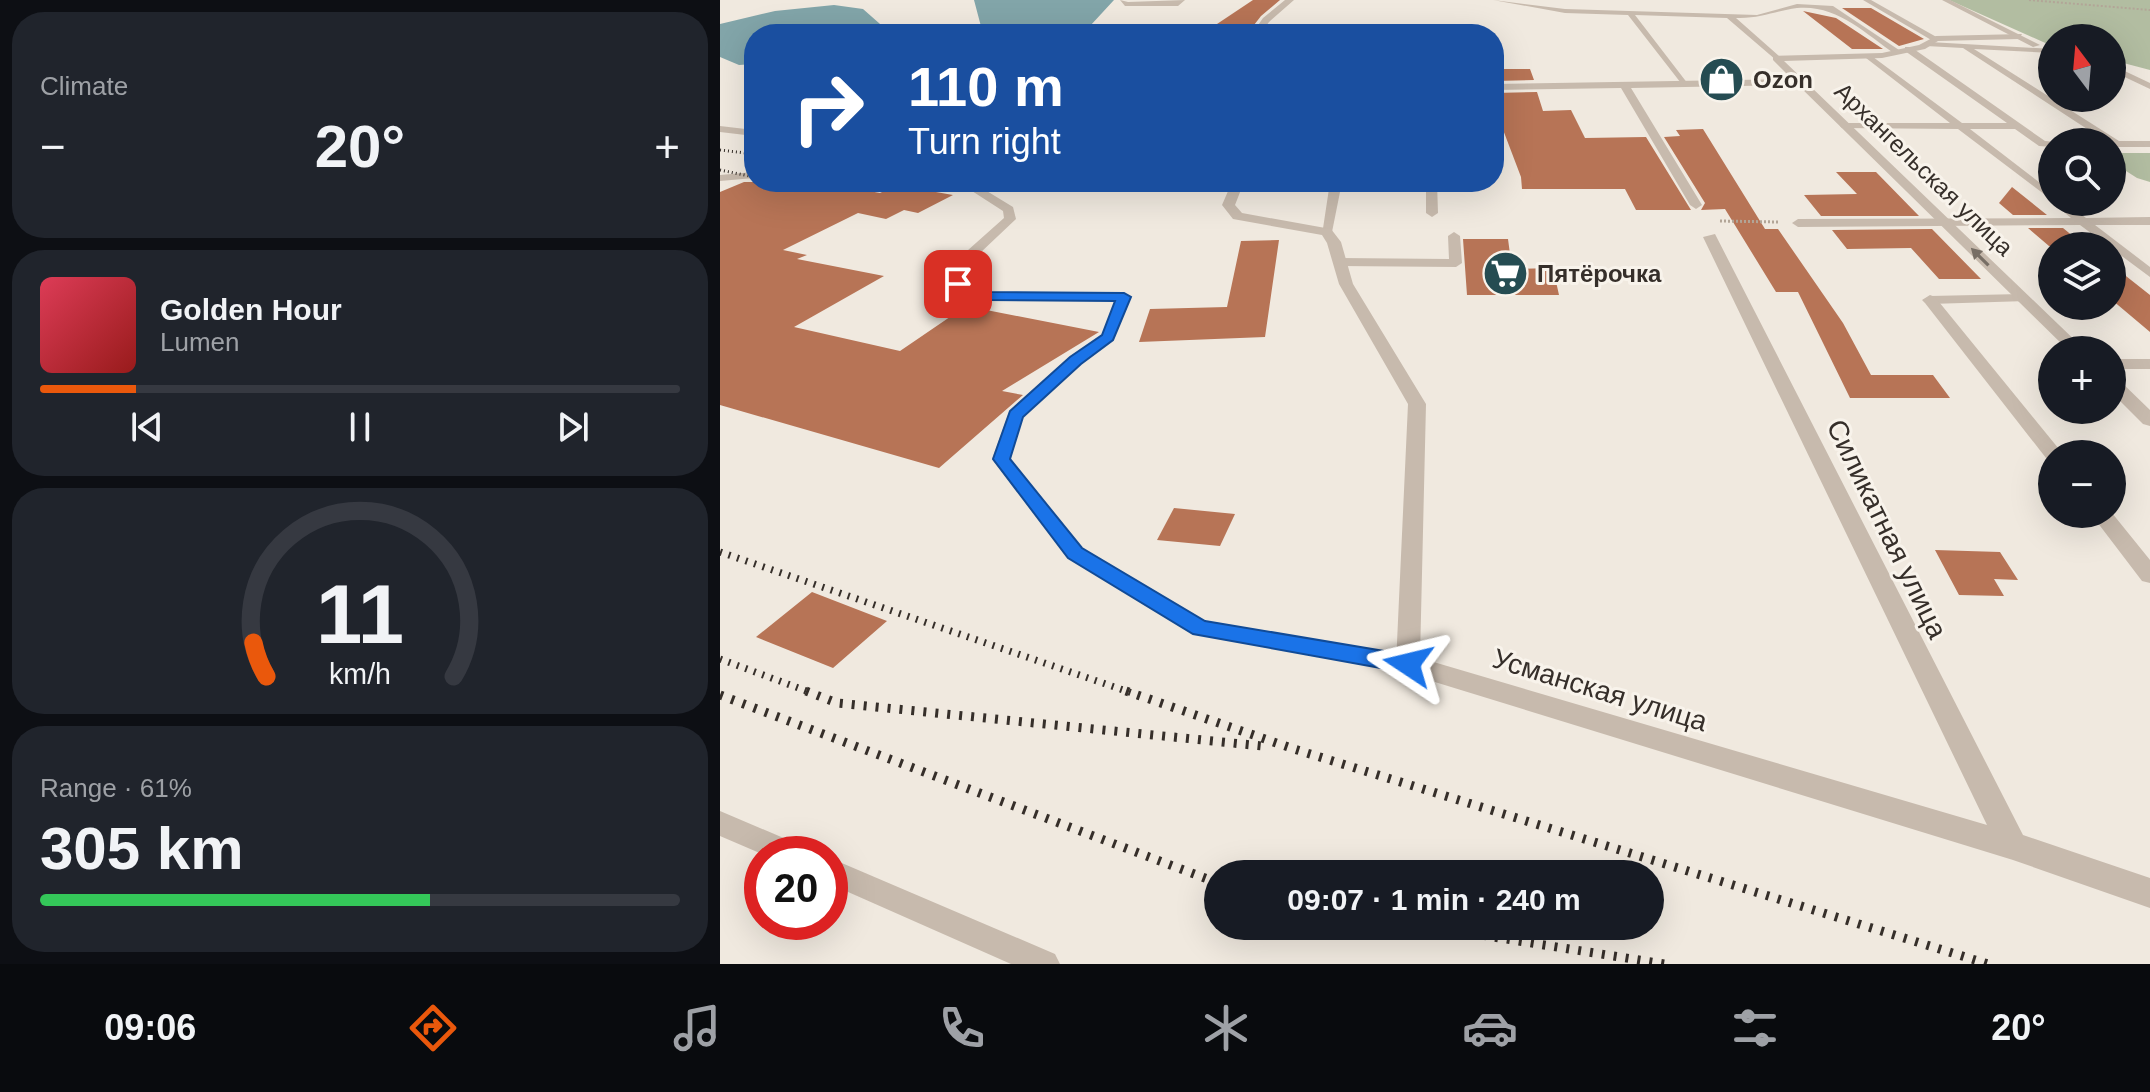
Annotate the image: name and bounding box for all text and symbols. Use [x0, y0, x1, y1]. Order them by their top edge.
north arrow [2038, 24, 2126, 112]
map controls [2038, 24, 2126, 528]
text: 110 m [908, 55, 1064, 118]
shop icon: Ozon [1698, 55, 1746, 103]
icon: right [776, 56, 880, 160]
place label: Ozon [1753, 66, 1813, 93]
text: Climate [40, 71, 128, 101]
street label: Архангельская улица [1829, 77, 2019, 261]
text: 20° [315, 113, 405, 180]
text: Turn right [908, 121, 1061, 162]
text: − [40, 122, 66, 171]
text: + [654, 122, 680, 171]
button: search [2038, 128, 2126, 216]
button: layers [2038, 232, 2126, 320]
one-way arrow [1971, 248, 1990, 267]
supermarket icon: Пятёрочка [1482, 249, 1530, 297]
pin [924, 250, 992, 318]
place label: Пятёрочка [1537, 260, 1662, 287]
icon: arrive [936, 262, 980, 306]
text: Golden Hour [160, 293, 342, 326]
text: Lumen [160, 327, 240, 357]
button: + [2038, 336, 2126, 424]
icon: previous [125, 405, 169, 449]
icon: pause [338, 405, 382, 449]
icon: next [551, 405, 595, 449]
street label: Силикатная улица [1821, 415, 1954, 644]
button: − [2038, 440, 2126, 528]
text: 11 [316, 568, 404, 661]
position arrow [1366, 622, 1450, 706]
street label: Усманская улица [1489, 643, 1711, 737]
text: km/h [329, 658, 391, 690]
text: Range · 61% [40, 773, 192, 803]
text: 305 km [40, 815, 244, 882]
speed limit sign: 20 [744, 836, 848, 940]
text: 09:07 · 1 min · 240 m [1287, 883, 1581, 916]
icon: directions [405, 1000, 461, 1056]
icon: music [669, 1000, 725, 1056]
icon: phone [934, 1000, 990, 1056]
icon: climate [1198, 1000, 1254, 1056]
icon: car [1462, 1000, 1518, 1056]
icon: filters [1727, 1000, 1783, 1056]
text: 09:06 [104, 1007, 196, 1048]
text: 20° [1991, 1007, 2046, 1048]

